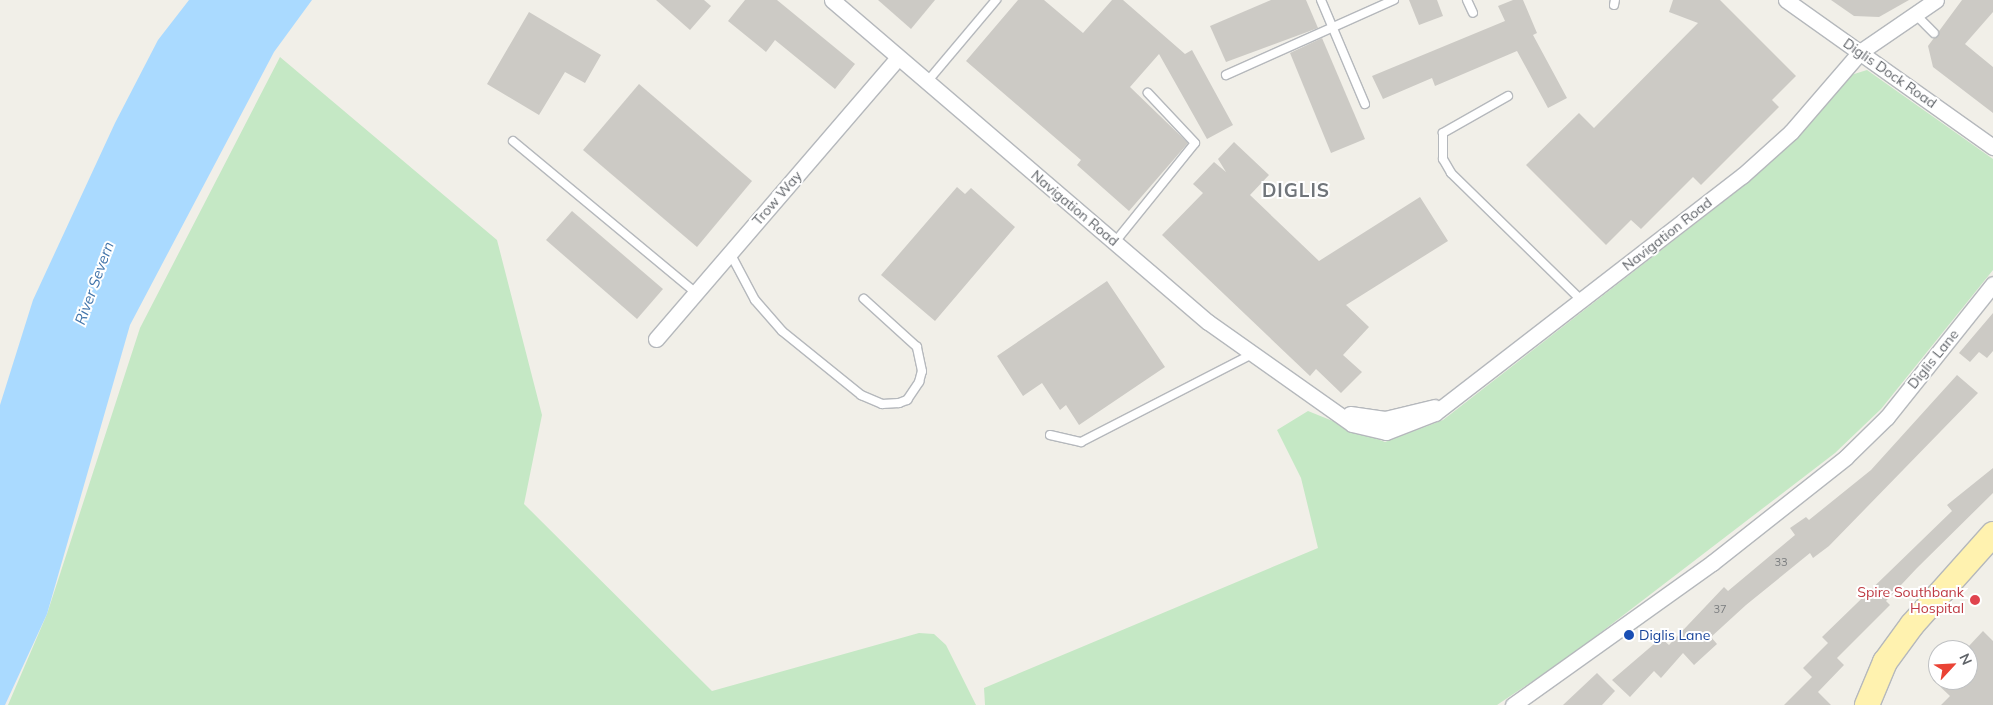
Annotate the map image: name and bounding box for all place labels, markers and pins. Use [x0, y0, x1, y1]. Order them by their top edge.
place label: Spire Southbank Hospital [1857, 584, 1964, 616]
marker: Spire Southbank Hospital [1968, 593, 1982, 607]
place label: Diglis Lane [1639, 627, 1710, 643]
marker: Diglis Lane [1623, 629, 1635, 641]

